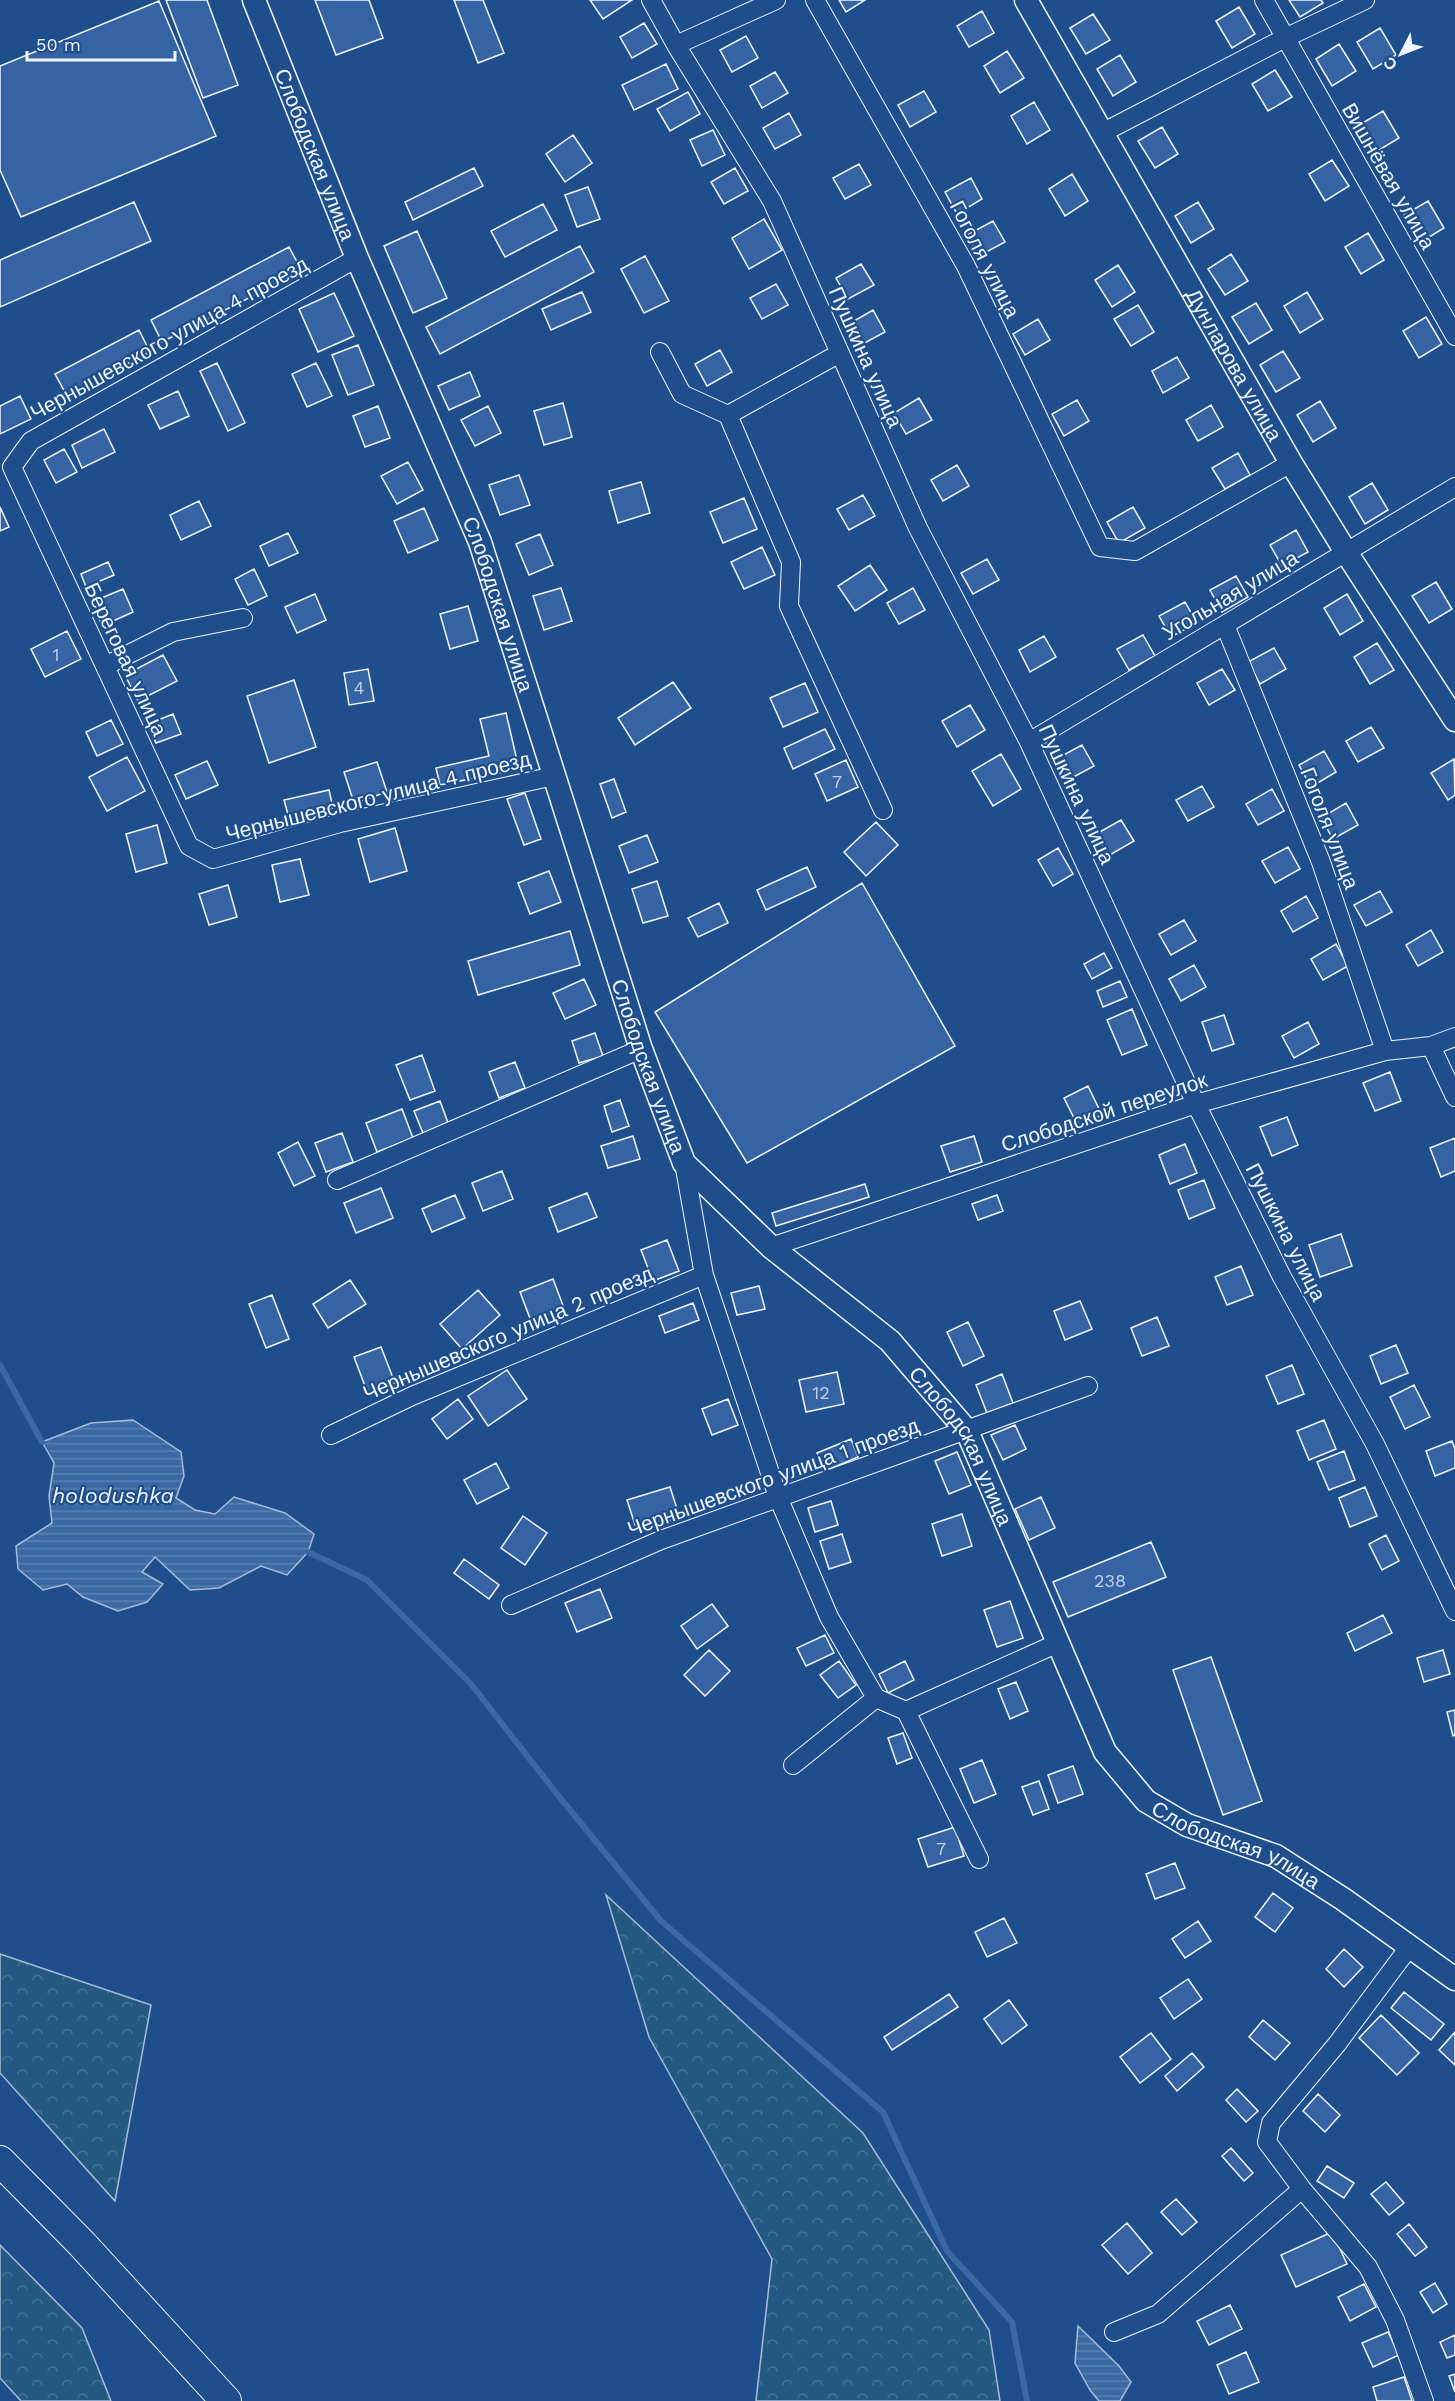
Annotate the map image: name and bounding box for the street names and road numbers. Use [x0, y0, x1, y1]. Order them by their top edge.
street label: Слободская улица [270, 65, 361, 244]
street label: Вишнёвая улица [1337, 98, 1441, 254]
street label: Гоголя улица [945, 196, 1025, 322]
street label: Чернышевского улица 4 проезд [26, 251, 312, 425]
street label: Пушкина улица [824, 283, 908, 432]
street label: Дунларова улица [1181, 284, 1288, 445]
street label: Слободская улица [458, 512, 539, 695]
street label: Угольная улица [1158, 545, 1303, 645]
street label: Береговая улица [79, 578, 173, 740]
street label: Пушкина улица [1034, 720, 1120, 868]
street label: Чернышевского улица 4 проезд [223, 746, 533, 846]
street label: Гоголя улица [1295, 764, 1365, 893]
street label: Слободская улица [607, 976, 692, 1157]
street label: Слободской переулок [998, 1067, 1211, 1157]
street label: Пушкина улица [1240, 1159, 1332, 1305]
street label: Чернышевского улица 2 проезд [359, 1260, 657, 1406]
street label: Слободская улица [904, 1361, 1019, 1529]
street label: Чернышевского улица 1 проезд [624, 1413, 922, 1541]
street label: Слободская улица [1148, 1795, 1325, 1894]

